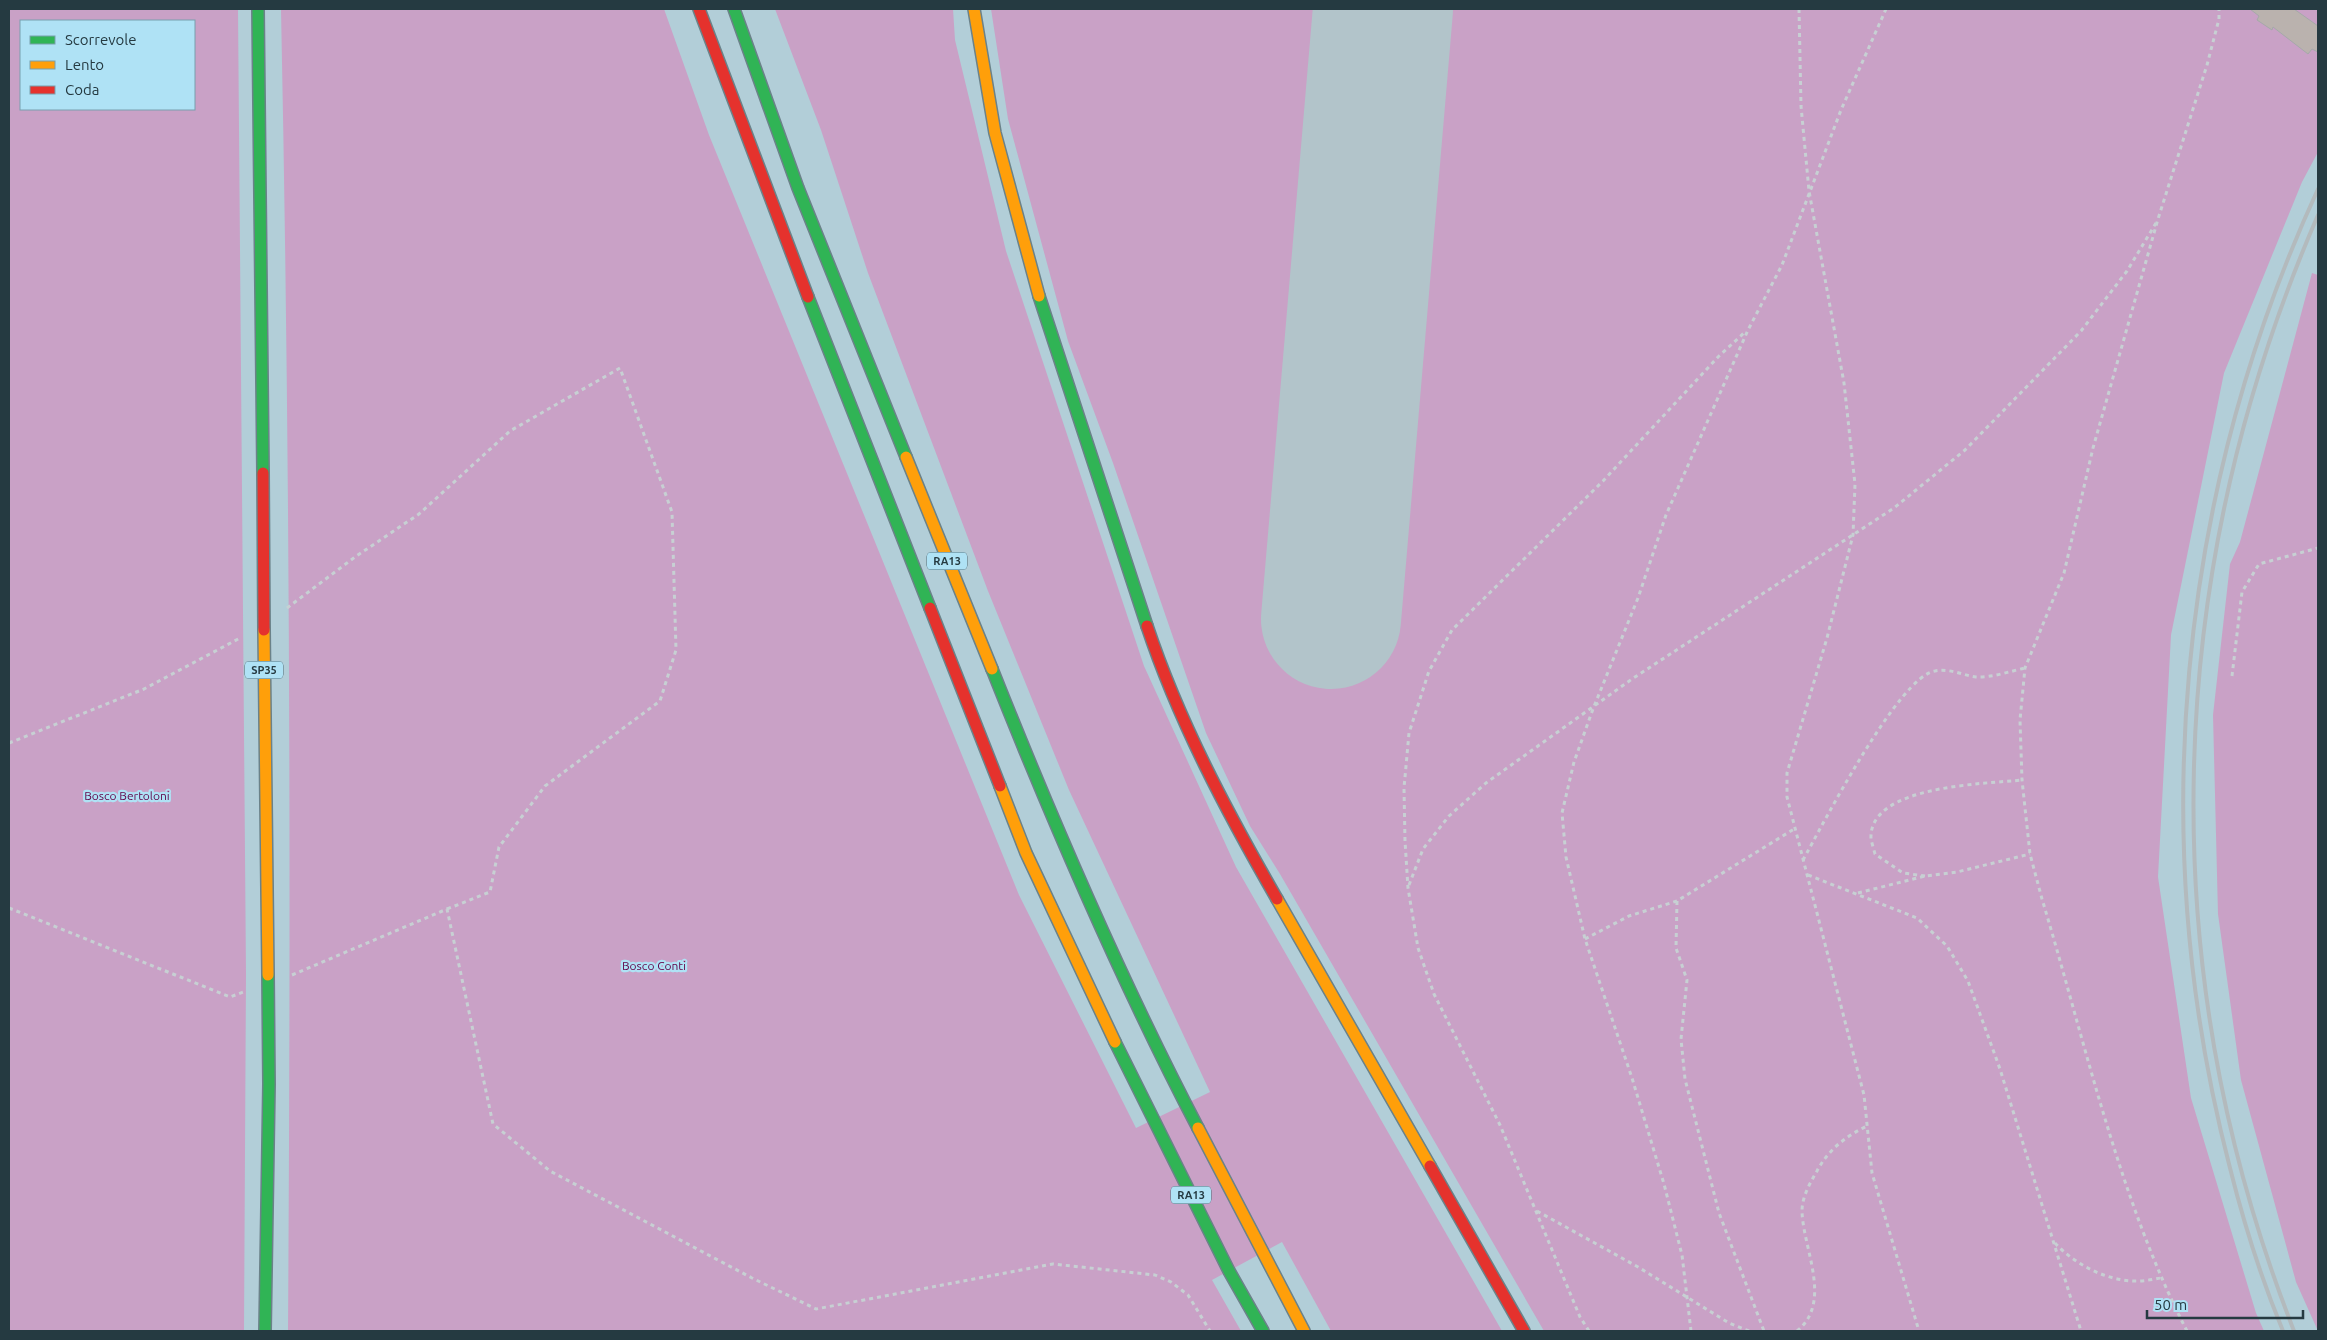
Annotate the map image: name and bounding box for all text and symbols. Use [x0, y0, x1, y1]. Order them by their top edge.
legend [20, 20, 195, 110]
text: Scorrevole [65, 31, 136, 48]
text: Lento [65, 56, 104, 73]
text: Coda [65, 81, 99, 98]
road number: RA13 [927, 552, 967, 570]
road number: SP35 [245, 662, 283, 678]
park label: Bosco Bertoloni [84, 789, 170, 802]
park label: Bosco Conti [622, 959, 686, 972]
road number: RA13 [1171, 1186, 1211, 1204]
scale bar [2147, 1288, 2303, 1320]
text: 50 m [2154, 1296, 2187, 1313]

